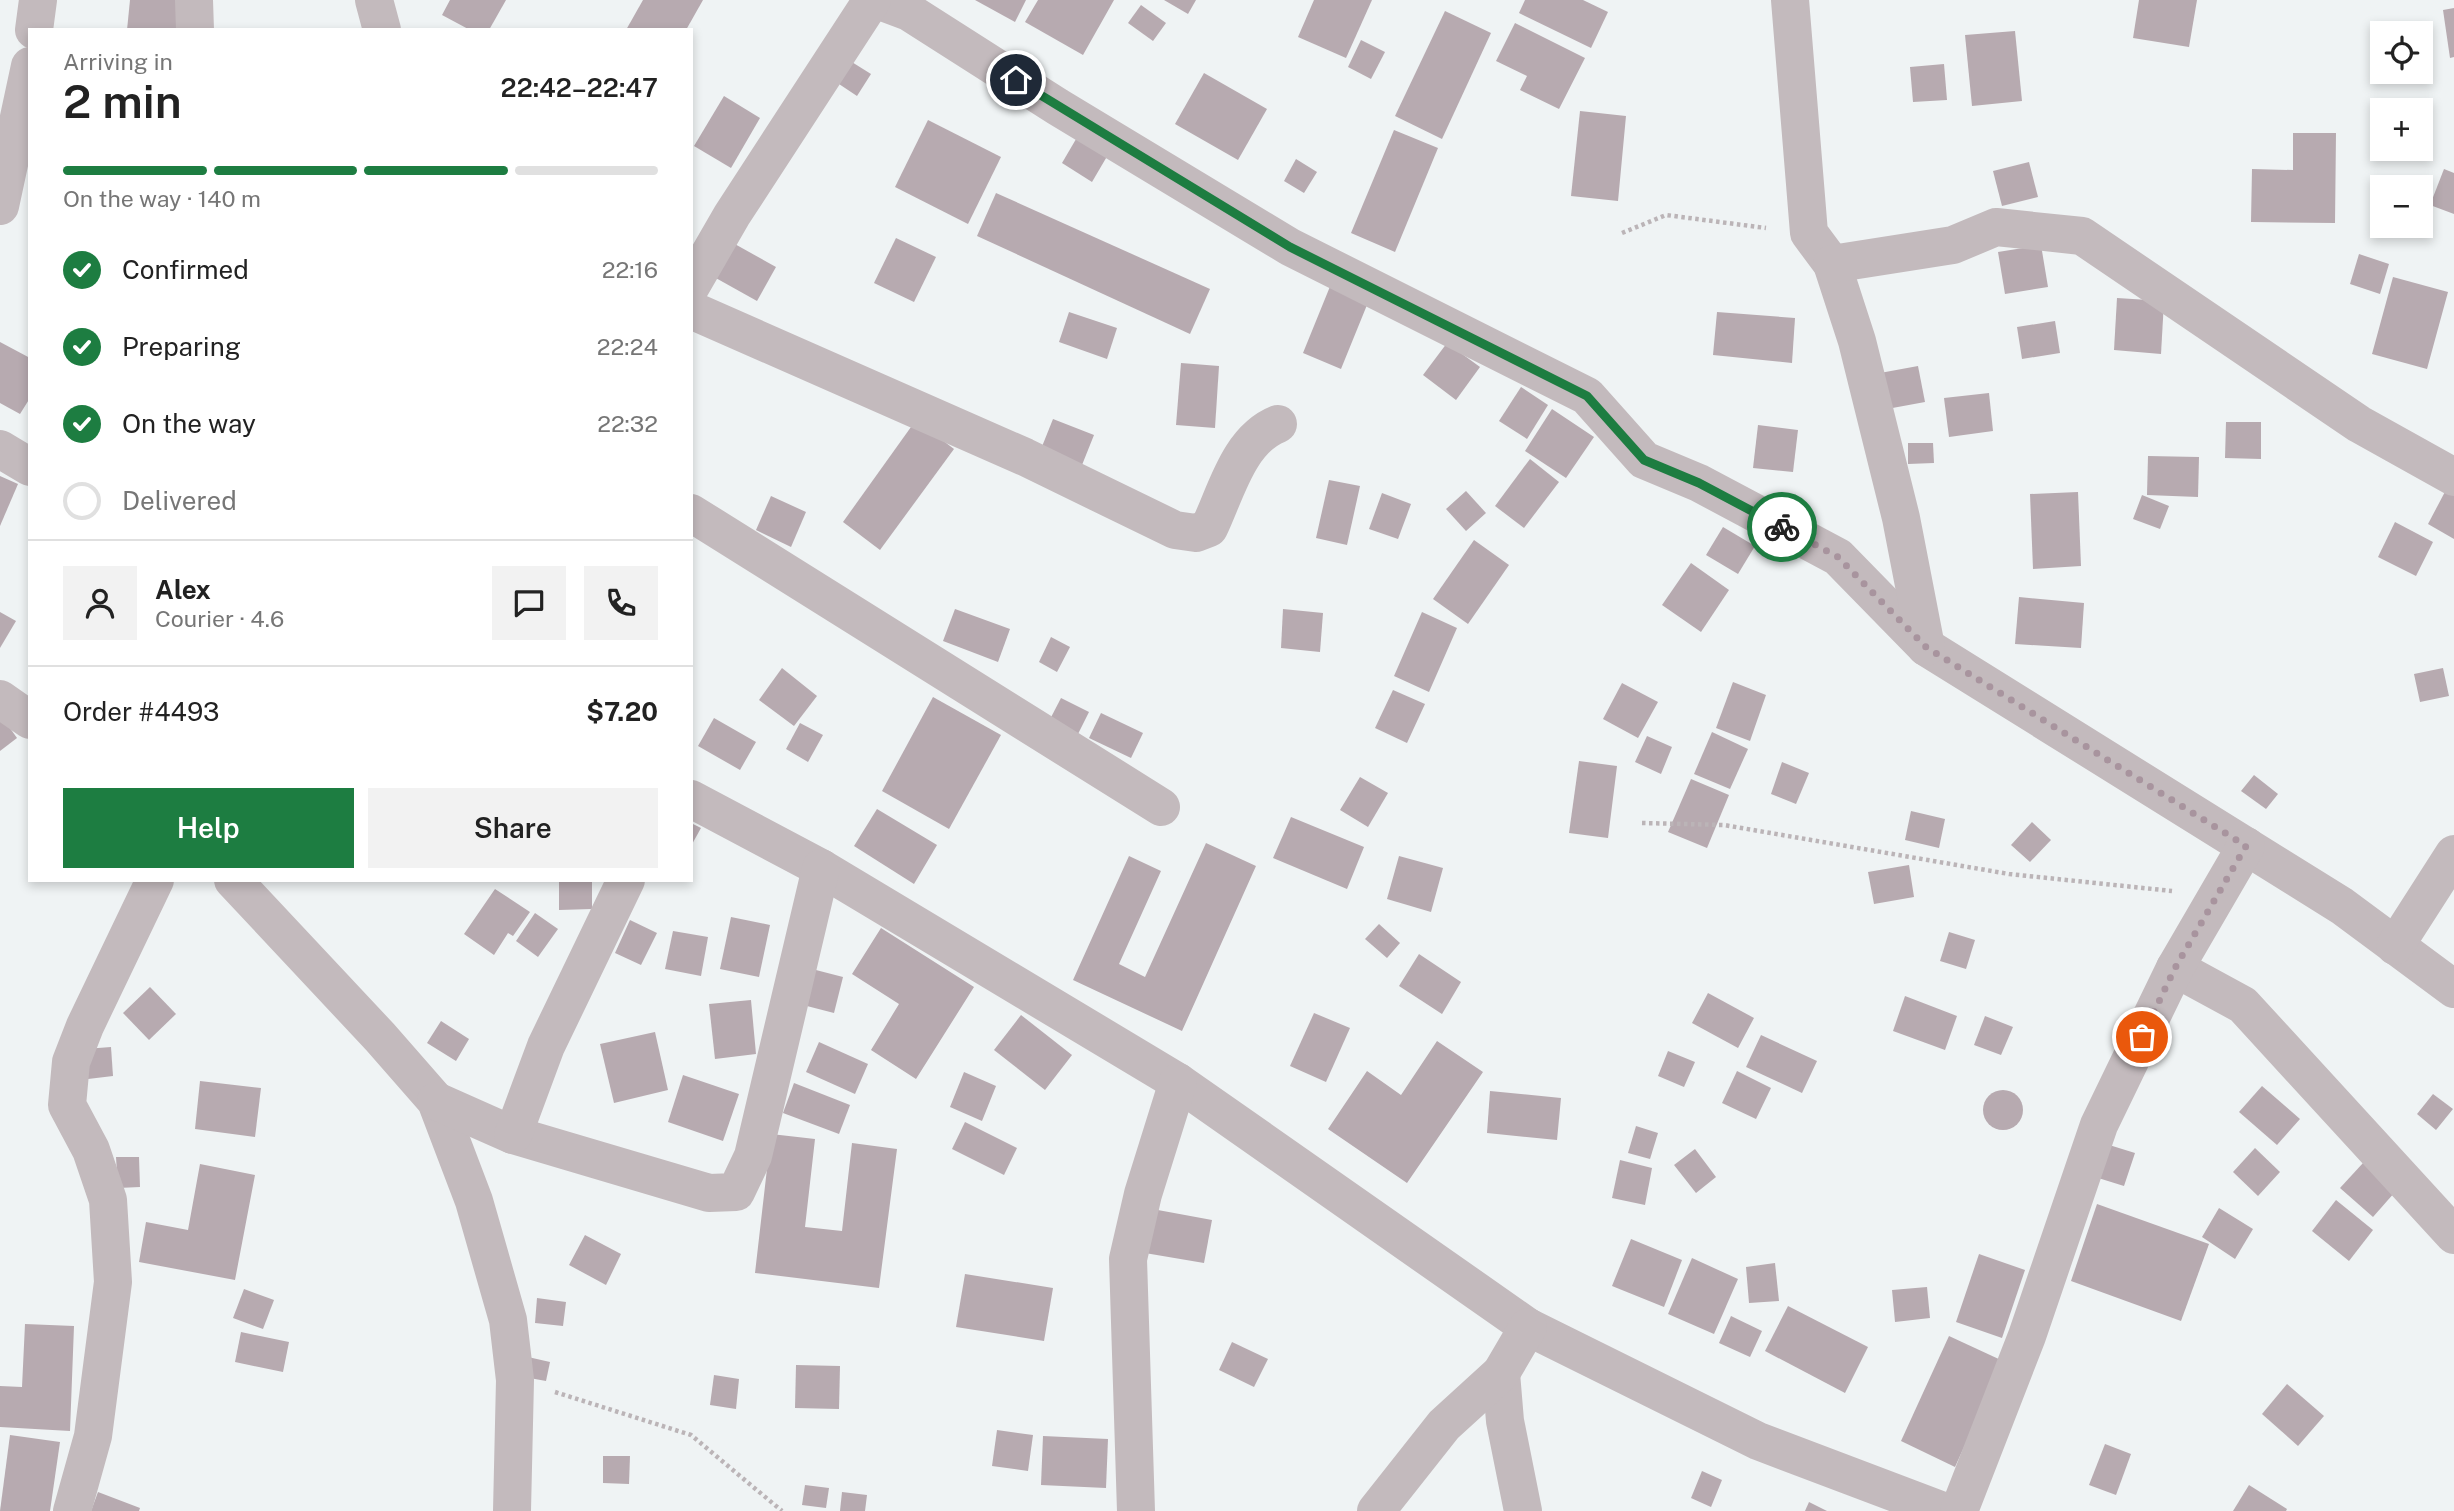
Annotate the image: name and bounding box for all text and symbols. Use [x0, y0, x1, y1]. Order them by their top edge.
map controls [2370, 21, 2433, 238]
button: locate [2370, 21, 2433, 84]
text: Arriving in [63, 48, 173, 75]
pin [986, 50, 1046, 110]
icon: home [997, 61, 1035, 99]
text: 22:42–22:47 [501, 72, 658, 103]
text: 2 min [63, 74, 182, 128]
button: + [2370, 98, 2433, 161]
button: − [2370, 175, 2433, 238]
text: On the way · 140 m [63, 185, 261, 212]
icon: check [63, 251, 101, 289]
text: Confirmed [122, 254, 249, 285]
text: 22:16 [602, 256, 658, 283]
icon: check [63, 328, 101, 366]
text: Preparing [122, 331, 241, 362]
text: 22:24 [597, 333, 658, 360]
icon: check [63, 405, 101, 443]
text: On the way [122, 408, 256, 439]
text: 22:32 [597, 410, 658, 437]
text: Delivered [122, 485, 237, 516]
courier [1747, 492, 1817, 562]
icon: bike [1763, 508, 1801, 546]
button: person [63, 566, 137, 640]
button: chat [492, 566, 566, 640]
button: phone [584, 566, 658, 640]
text: Alex [155, 574, 211, 605]
text: Courier · 4.6 [155, 605, 284, 632]
text: Order #4493 [63, 696, 219, 727]
text: $7.20 [586, 696, 658, 727]
button: Help [63, 788, 354, 868]
button: Share [368, 788, 658, 868]
pin [2112, 1007, 2172, 1067]
icon: bag [2123, 1018, 2161, 1056]

